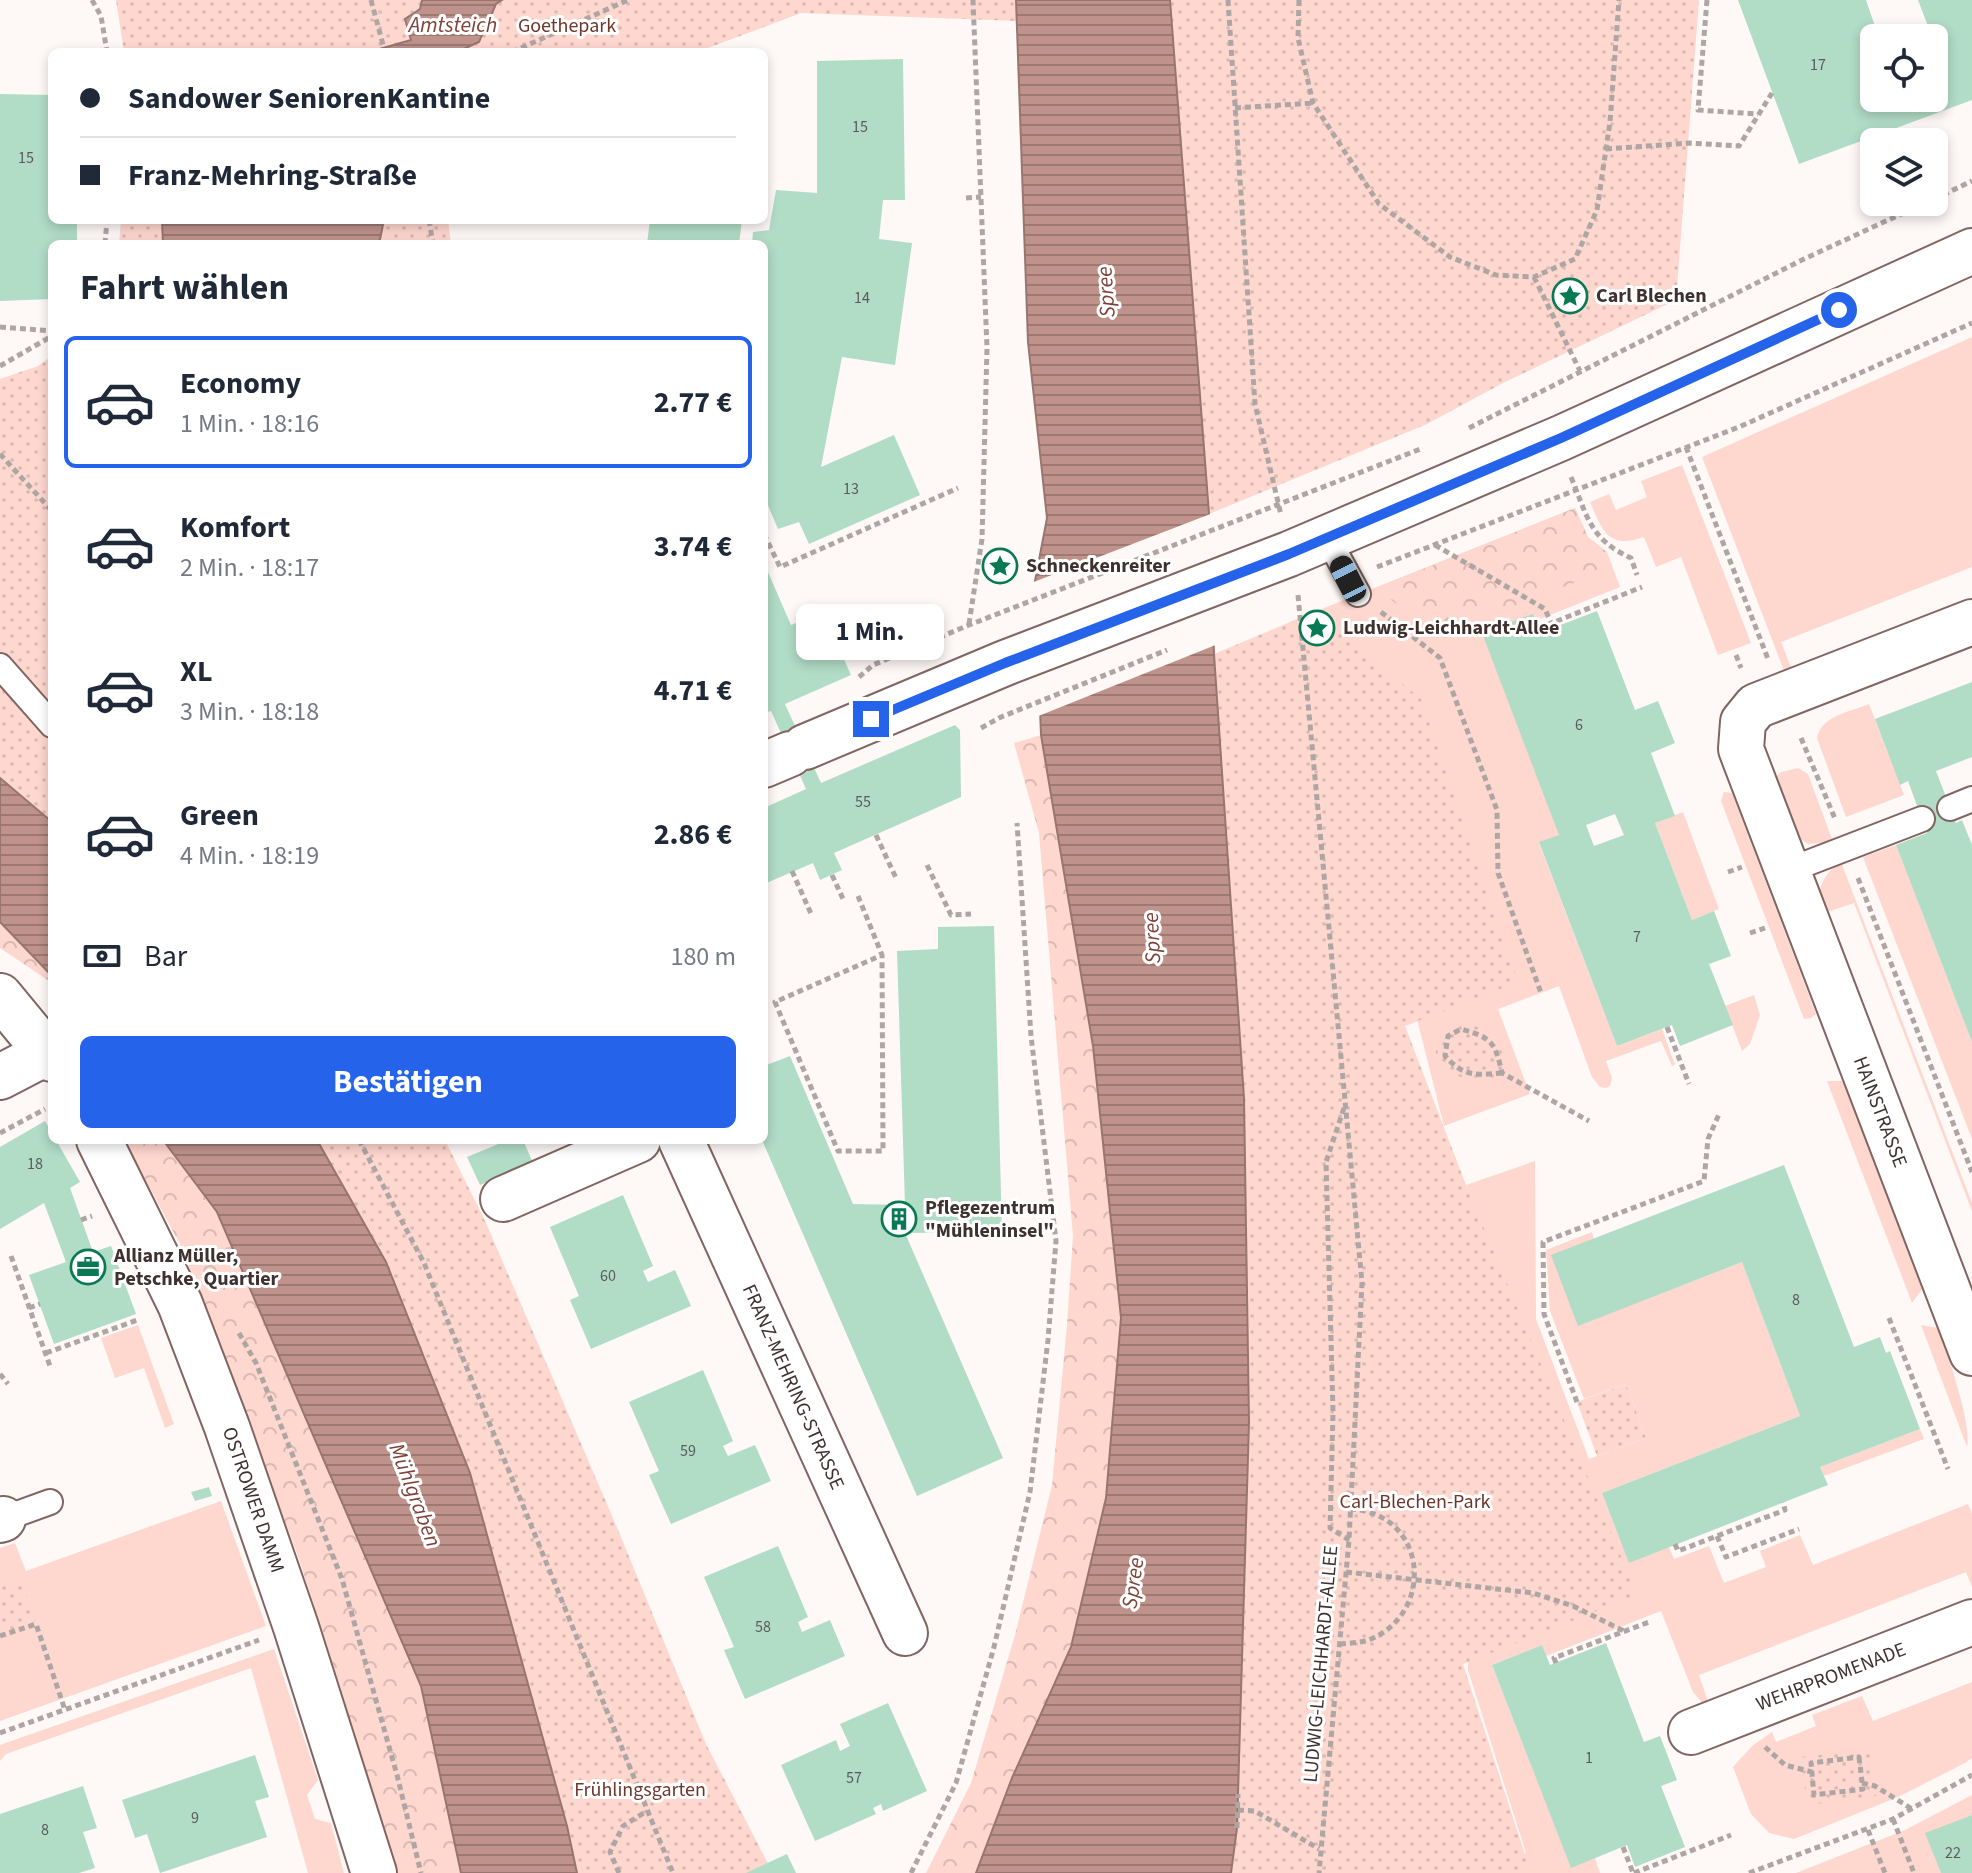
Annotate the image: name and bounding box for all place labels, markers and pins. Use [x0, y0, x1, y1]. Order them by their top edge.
place icon: Carl Blechen [1551, 277, 1589, 315]
place label: Carl Blechen [1596, 282, 1707, 310]
place icon: Schneckenreiter [981, 547, 1019, 585]
place label: Schneckenreiter [1026, 552, 1171, 580]
place icon: Ludwig-Leichhardt-Allee [1298, 609, 1336, 647]
place label: Ludwig-Leichhardt-Allee [1343, 614, 1559, 642]
place label: Pflegezentrum "Mühleninsel" [925, 1194, 1055, 1245]
building icon: Pflegezentrum "Mühleninsel" [880, 1200, 918, 1238]
place label: Allianz Müller, Petschke, Quartier [113, 1242, 279, 1293]
office icon: Allianz Müller, Petschke, Quartier [69, 1248, 107, 1286]

